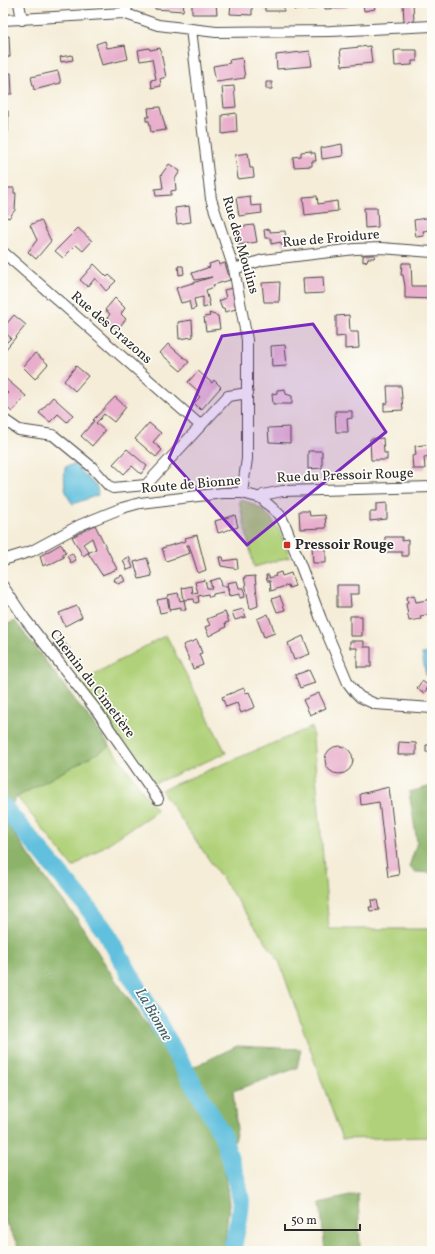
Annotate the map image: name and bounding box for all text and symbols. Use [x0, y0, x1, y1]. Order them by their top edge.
street label: Rue des Moulins [217, 194, 263, 296]
street label: Rue de Froidure [282, 225, 381, 253]
street label: Rue des Grazons [66, 287, 156, 369]
street label: Rue du Pressoir Rouge [276, 464, 414, 488]
street label: Route de Bionne [140, 471, 242, 499]
place label: Pressoir Rouge [295, 536, 394, 555]
marker: Pressoir Rouge [282, 540, 292, 550]
street label: Chemin du Cimetière [45, 626, 139, 742]
water label: La Bionne [129, 984, 177, 1046]
scale bar [285, 1206, 360, 1232]
text: 50 m [291, 1213, 317, 1229]

